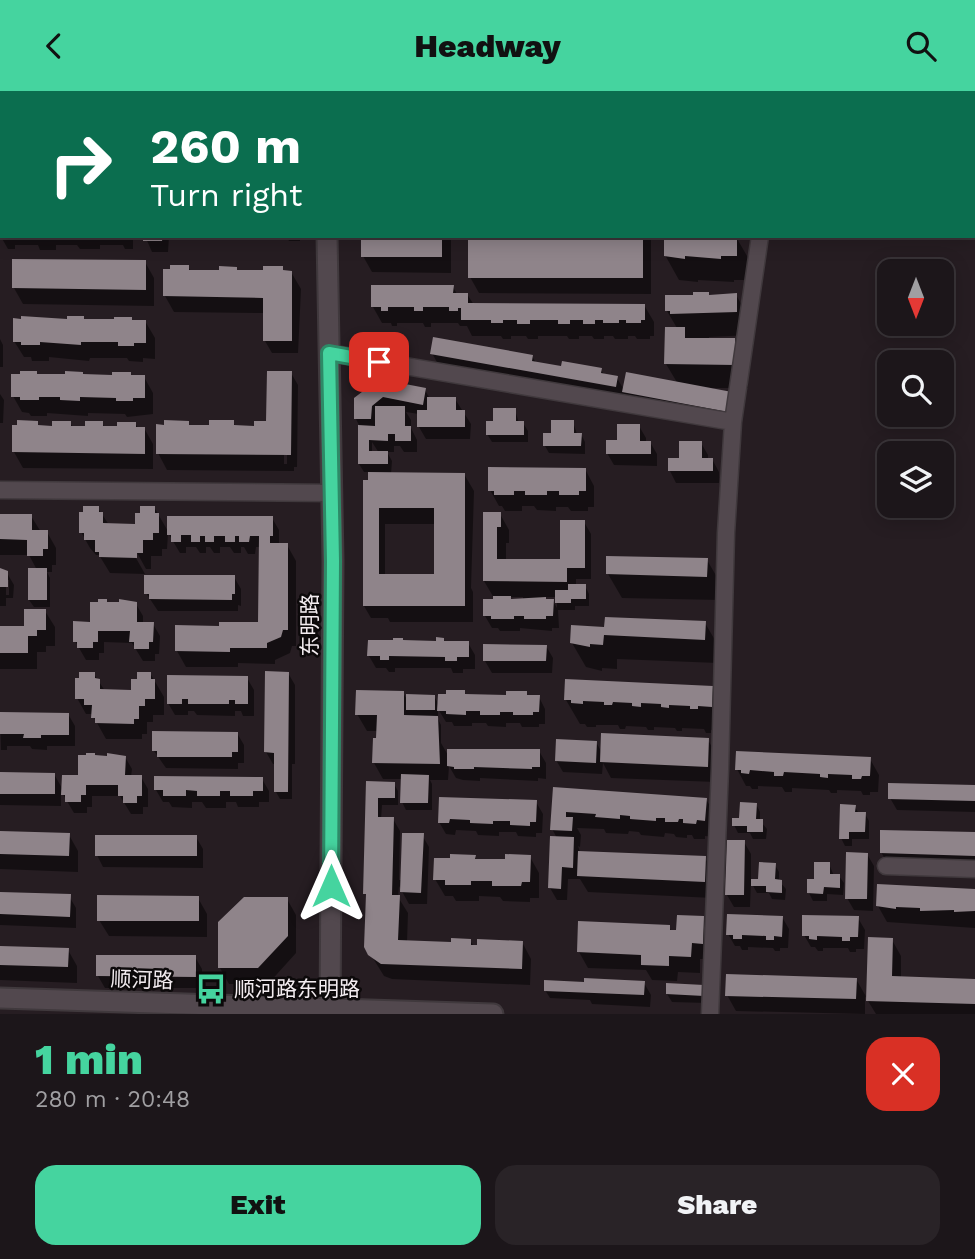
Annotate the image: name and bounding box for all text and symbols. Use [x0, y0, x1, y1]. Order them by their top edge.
icon: back [35, 27, 73, 65]
text: Headway [414, 27, 561, 65]
icon: search [902, 27, 940, 65]
text: 260 m [150, 117, 301, 175]
icon: right [35, 119, 126, 210]
text: Turn right [150, 176, 302, 214]
north arrow [877, 259, 954, 336]
map controls [877, 259, 954, 518]
pin [349, 332, 409, 392]
icon: arrive [360, 343, 398, 381]
button: search [877, 350, 954, 427]
button: layers [877, 441, 954, 518]
street label: 东明路 [297, 594, 322, 657]
position arrow [294, 849, 368, 923]
street label: 顺河路 [110, 966, 174, 993]
bus stop icon: 顺河路东明路 [194, 972, 228, 1006]
place label: 顺河路东明路 [234, 976, 360, 1001]
text: 1 min [35, 1035, 143, 1084]
button: close [866, 1037, 940, 1111]
text: 280 m · 20:48 [35, 1086, 190, 1113]
button: Exit [35, 1165, 481, 1245]
button: Share [495, 1165, 940, 1245]

